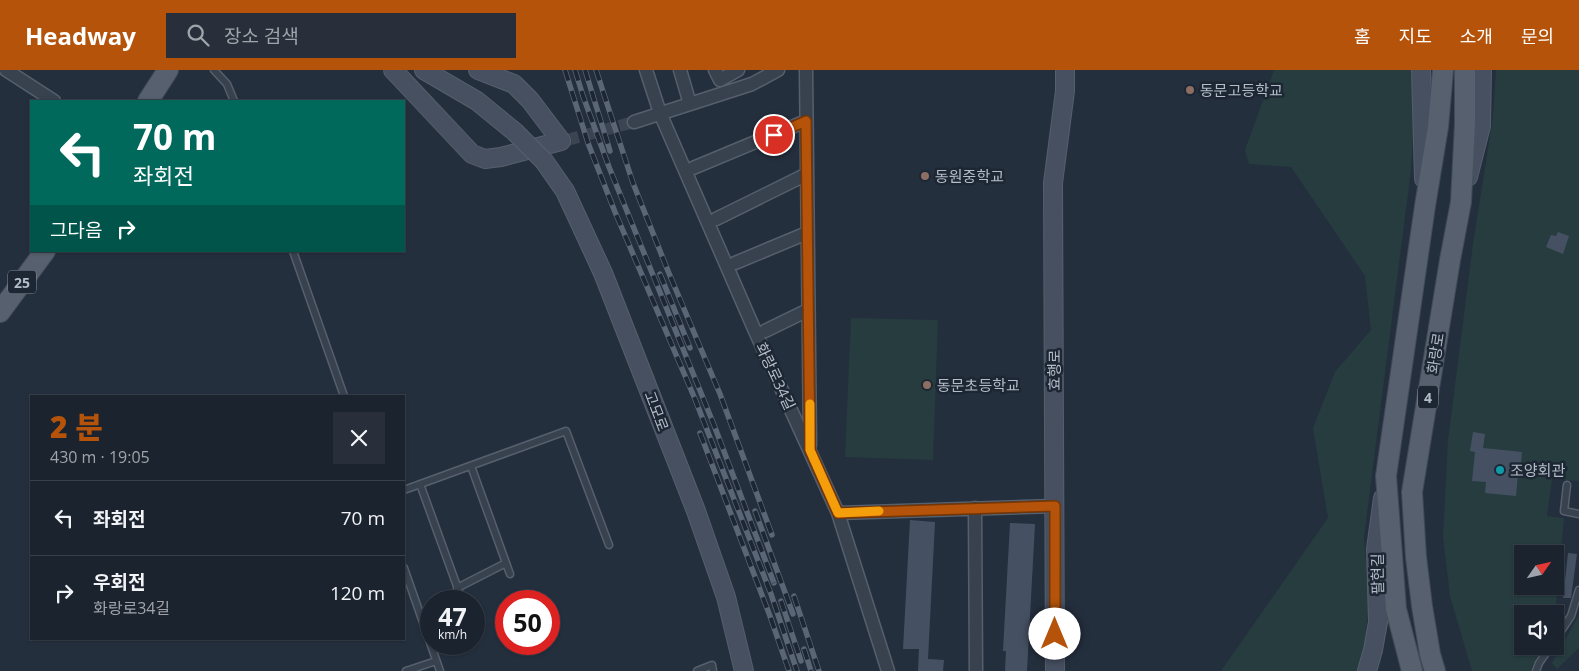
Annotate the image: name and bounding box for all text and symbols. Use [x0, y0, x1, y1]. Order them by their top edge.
search box [166, 13, 516, 58]
text: Headway [25, 19, 136, 52]
icon: search [184, 21, 212, 49]
text: 장소 검색 [224, 23, 299, 49]
text: 홈 [1354, 24, 1371, 48]
text: 지도 [1399, 24, 1432, 48]
text: 소개 [1460, 24, 1493, 48]
text: 문의 [1521, 24, 1554, 48]
place label: 동문고등학교 [1200, 80, 1283, 100]
marker: 동문고등학교 [1184, 84, 1196, 96]
text: 70 m [133, 113, 216, 160]
pin [753, 114, 795, 156]
icon: left [50, 120, 115, 185]
icon: arrive [760, 121, 788, 149]
text: 좌회전 [133, 160, 194, 190]
place label: 동원중학교 [935, 166, 1004, 186]
marker: 동원중학교 [919, 170, 931, 182]
icon: right [112, 215, 140, 243]
text: 그다음 [50, 217, 102, 243]
road number: 25 [8, 270, 36, 293]
street label: 화랑로 [1422, 331, 1448, 375]
street label: 화랑로34길 [752, 339, 800, 413]
street label: 효행로 [1044, 349, 1064, 391]
place label: 동문초등학교 [937, 375, 1020, 395]
marker: 동문초등학교 [921, 379, 933, 391]
road number: 4 [1418, 386, 1438, 408]
street label: 고모로 [640, 388, 674, 434]
text: 2 분 [50, 406, 103, 447]
button: close [333, 412, 385, 464]
text: 430 m · 19:05 [50, 446, 150, 468]
place label: 조양회관 [1510, 460, 1565, 480]
marker: 조양회관 [1494, 464, 1506, 476]
icon: left [50, 504, 78, 532]
text: 70 m [341, 505, 385, 531]
text: 좌회전 [93, 506, 145, 532]
north arrow [1514, 545, 1564, 595]
map controls [1514, 545, 1564, 655]
street label: 팔현길 [1367, 553, 1387, 595]
text: 우회전 [93, 569, 145, 595]
icon: right [50, 579, 78, 607]
text: 120 m [330, 580, 385, 606]
speed limit sign: 50 [495, 590, 560, 655]
text: 화랑로34길 [93, 597, 170, 619]
text: 47 [438, 599, 467, 633]
button: sound [1514, 605, 1564, 655]
position arrow [1028, 607, 1080, 659]
text: km/h [438, 626, 467, 643]

